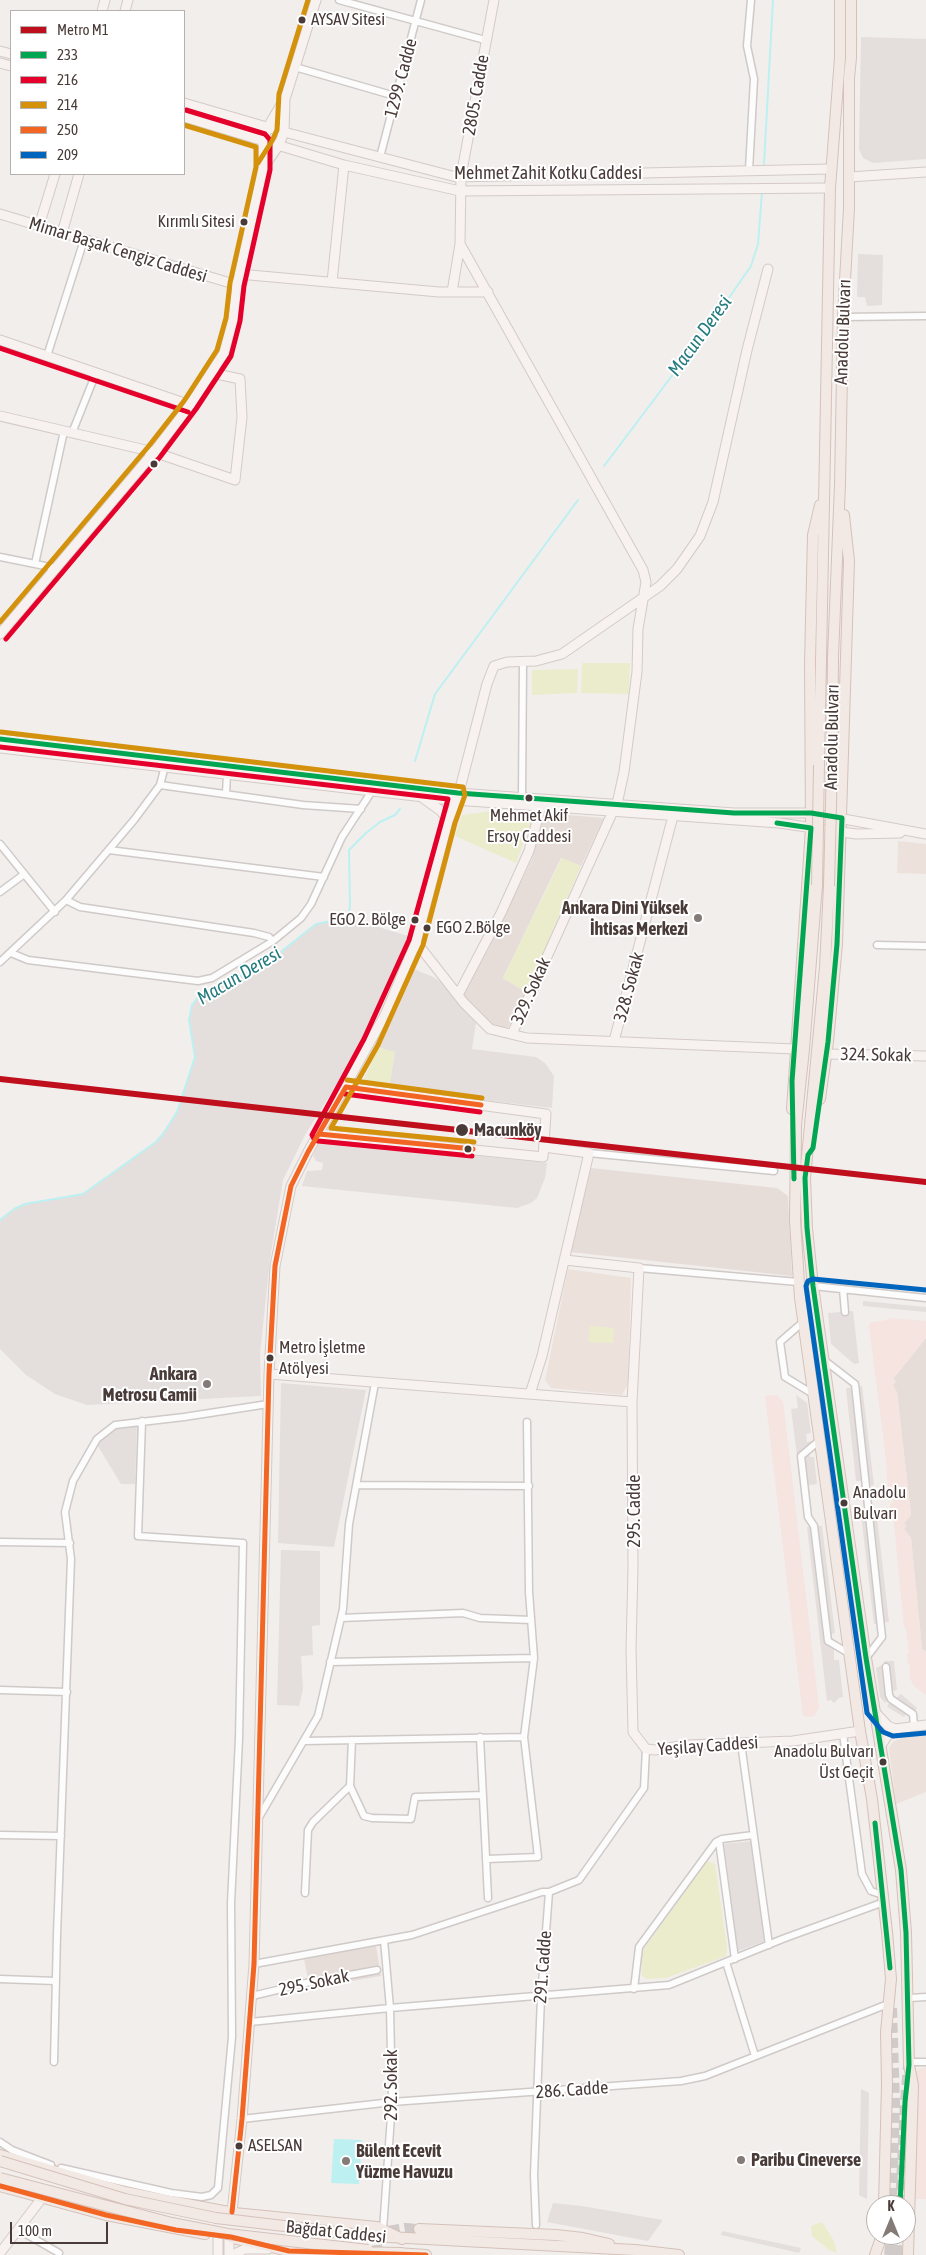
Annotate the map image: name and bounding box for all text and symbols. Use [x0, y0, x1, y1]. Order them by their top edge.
legend [10, 10, 185, 175]
place label: AYSAV Sitesi [311, 10, 385, 30]
marker: AYSAV Sitesi [297, 15, 307, 25]
text: Metro M1 [57, 21, 109, 38]
street label: 1299. Cadde [380, 36, 422, 120]
text: 233 [57, 46, 78, 63]
street label: 2805. Cadde [458, 53, 494, 137]
text: 216 [57, 71, 78, 88]
text: 214 [57, 96, 78, 113]
text: 250 [57, 121, 78, 138]
text: 209 [57, 146, 78, 163]
street label: Mehmet Zahit Kotku Caddesi [454, 162, 642, 184]
place label: Kırımlı Sitesi [157, 212, 235, 232]
street label: Mimar Başak Cengiz Caddesi [26, 213, 210, 287]
marker: Kırımlı Sitesi [239, 217, 249, 227]
street label: Anadolu Bulvarı [830, 279, 856, 385]
water label: Macun Deresi [663, 291, 737, 381]
unlabelled marker [149, 459, 159, 469]
street label: Anadolu Bulvarı [820, 684, 844, 790]
marker: Mehmet Akif Ersoy Caddesi [524, 793, 534, 803]
place label: Mehmet Akif Ersoy Caddesi [487, 806, 571, 846]
place label: Ankara Dini Yüksek İhtisas Merkezi [562, 897, 688, 940]
place label: EGO 2. Bölge [329, 910, 406, 930]
marker: Ankara Dini Yüksek İhtisas Merkezi [692, 912, 704, 924]
marker: EGO 2. Bölge [410, 915, 420, 925]
place label: EGO 2.Bölge [436, 918, 511, 938]
marker: EGO 2.Bölge [422, 923, 432, 933]
water label: Macun Deresi [193, 942, 285, 1010]
street label: 328. Sokak [609, 950, 649, 1024]
street label: 329. Sokak [507, 954, 555, 1028]
street label: 324. Sokak [840, 1044, 912, 1066]
place label: Macunköy [474, 1119, 542, 1141]
marker: Macunköy [454, 1122, 470, 1138]
unlabelled marker [463, 1144, 473, 1154]
place label: Metro İşletme Atölyesi [279, 1338, 366, 1378]
marker: Metro İşletme Atölyesi [265, 1353, 275, 1363]
place label: Ankara Metrosu Camii [103, 1363, 197, 1406]
marker: Ankara Metrosu Camii [201, 1378, 213, 1390]
street label: 295. Cadde [623, 1475, 645, 1547]
place label: Anadolu Bulvarı [853, 1483, 906, 1523]
marker: Anadolu Bulvarı [839, 1498, 849, 1508]
street label: Yeşilay Caddesi [657, 1732, 759, 1760]
place label: Anadolu Bulvarı Üst Geçit [774, 1742, 874, 1782]
marker: Anadolu Bulvarı Üst Geçit [878, 1757, 888, 1767]
street label: 291. Cadde [530, 1930, 556, 2004]
street label: 295. Sokak [277, 1965, 351, 2001]
street label: 292. Sokak [380, 2049, 402, 2121]
street label: 286. Cadde [535, 2077, 609, 2103]
place label: ASELSAN [248, 2136, 303, 2156]
place label: Bülent Ecevit Yüzme Havuzu [356, 2140, 453, 2182]
marker: ASELSAN [234, 2141, 244, 2151]
place label: Paribu Cineverse [751, 2149, 861, 2171]
marker: Paribu Cineverse [735, 2154, 747, 2166]
marker: Bülent Ecevit Yüzme Havuzu [340, 2155, 352, 2167]
north arrow [866, 2195, 916, 2245]
text: K [888, 2198, 894, 2214]
scale bar [12, 2212, 110, 2244]
street label: Bağdat Caddesi [285, 2216, 387, 2248]
text: 100 m [18, 2222, 52, 2239]

